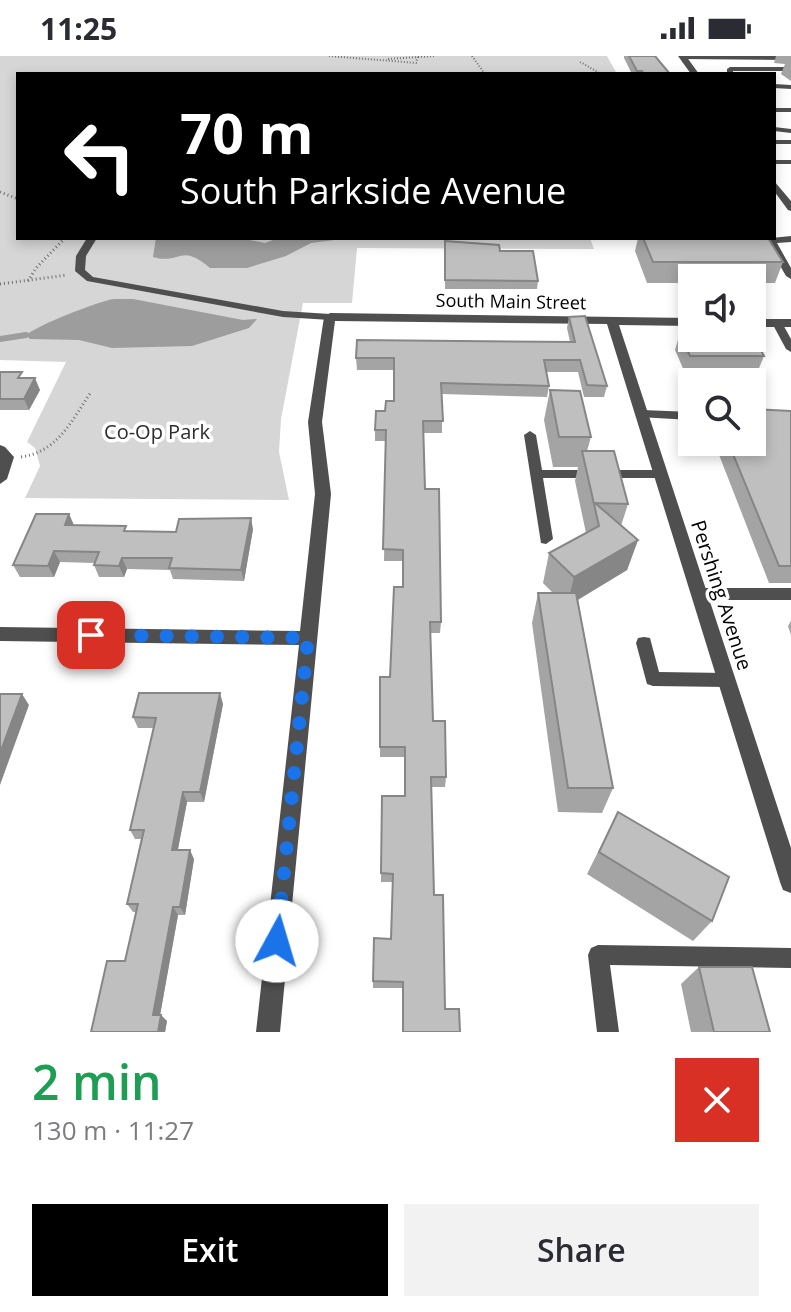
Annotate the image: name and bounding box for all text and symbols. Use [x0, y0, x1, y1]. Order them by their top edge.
text: 11:25 [40, 8, 117, 49]
text: 70 m [180, 94, 314, 170]
icon: left [48, 104, 152, 208]
text: South Parkside Avenue [180, 166, 566, 215]
map controls [678, 264, 766, 456]
button: sound [678, 264, 766, 352]
street label: South Main Street [436, 288, 586, 314]
button: search [678, 368, 766, 456]
park label: Co-Op Park [104, 418, 210, 445]
street label: Pershing Avenue [685, 517, 759, 673]
pin [57, 601, 125, 669]
icon: arrive [69, 613, 113, 657]
position arrow [235, 899, 319, 983]
text: 2 min [32, 1049, 162, 1114]
button: close [675, 1058, 759, 1142]
text: 130 m · 11:27 [32, 1112, 194, 1148]
button: Exit [32, 1204, 388, 1296]
button: Share [404, 1204, 759, 1296]

